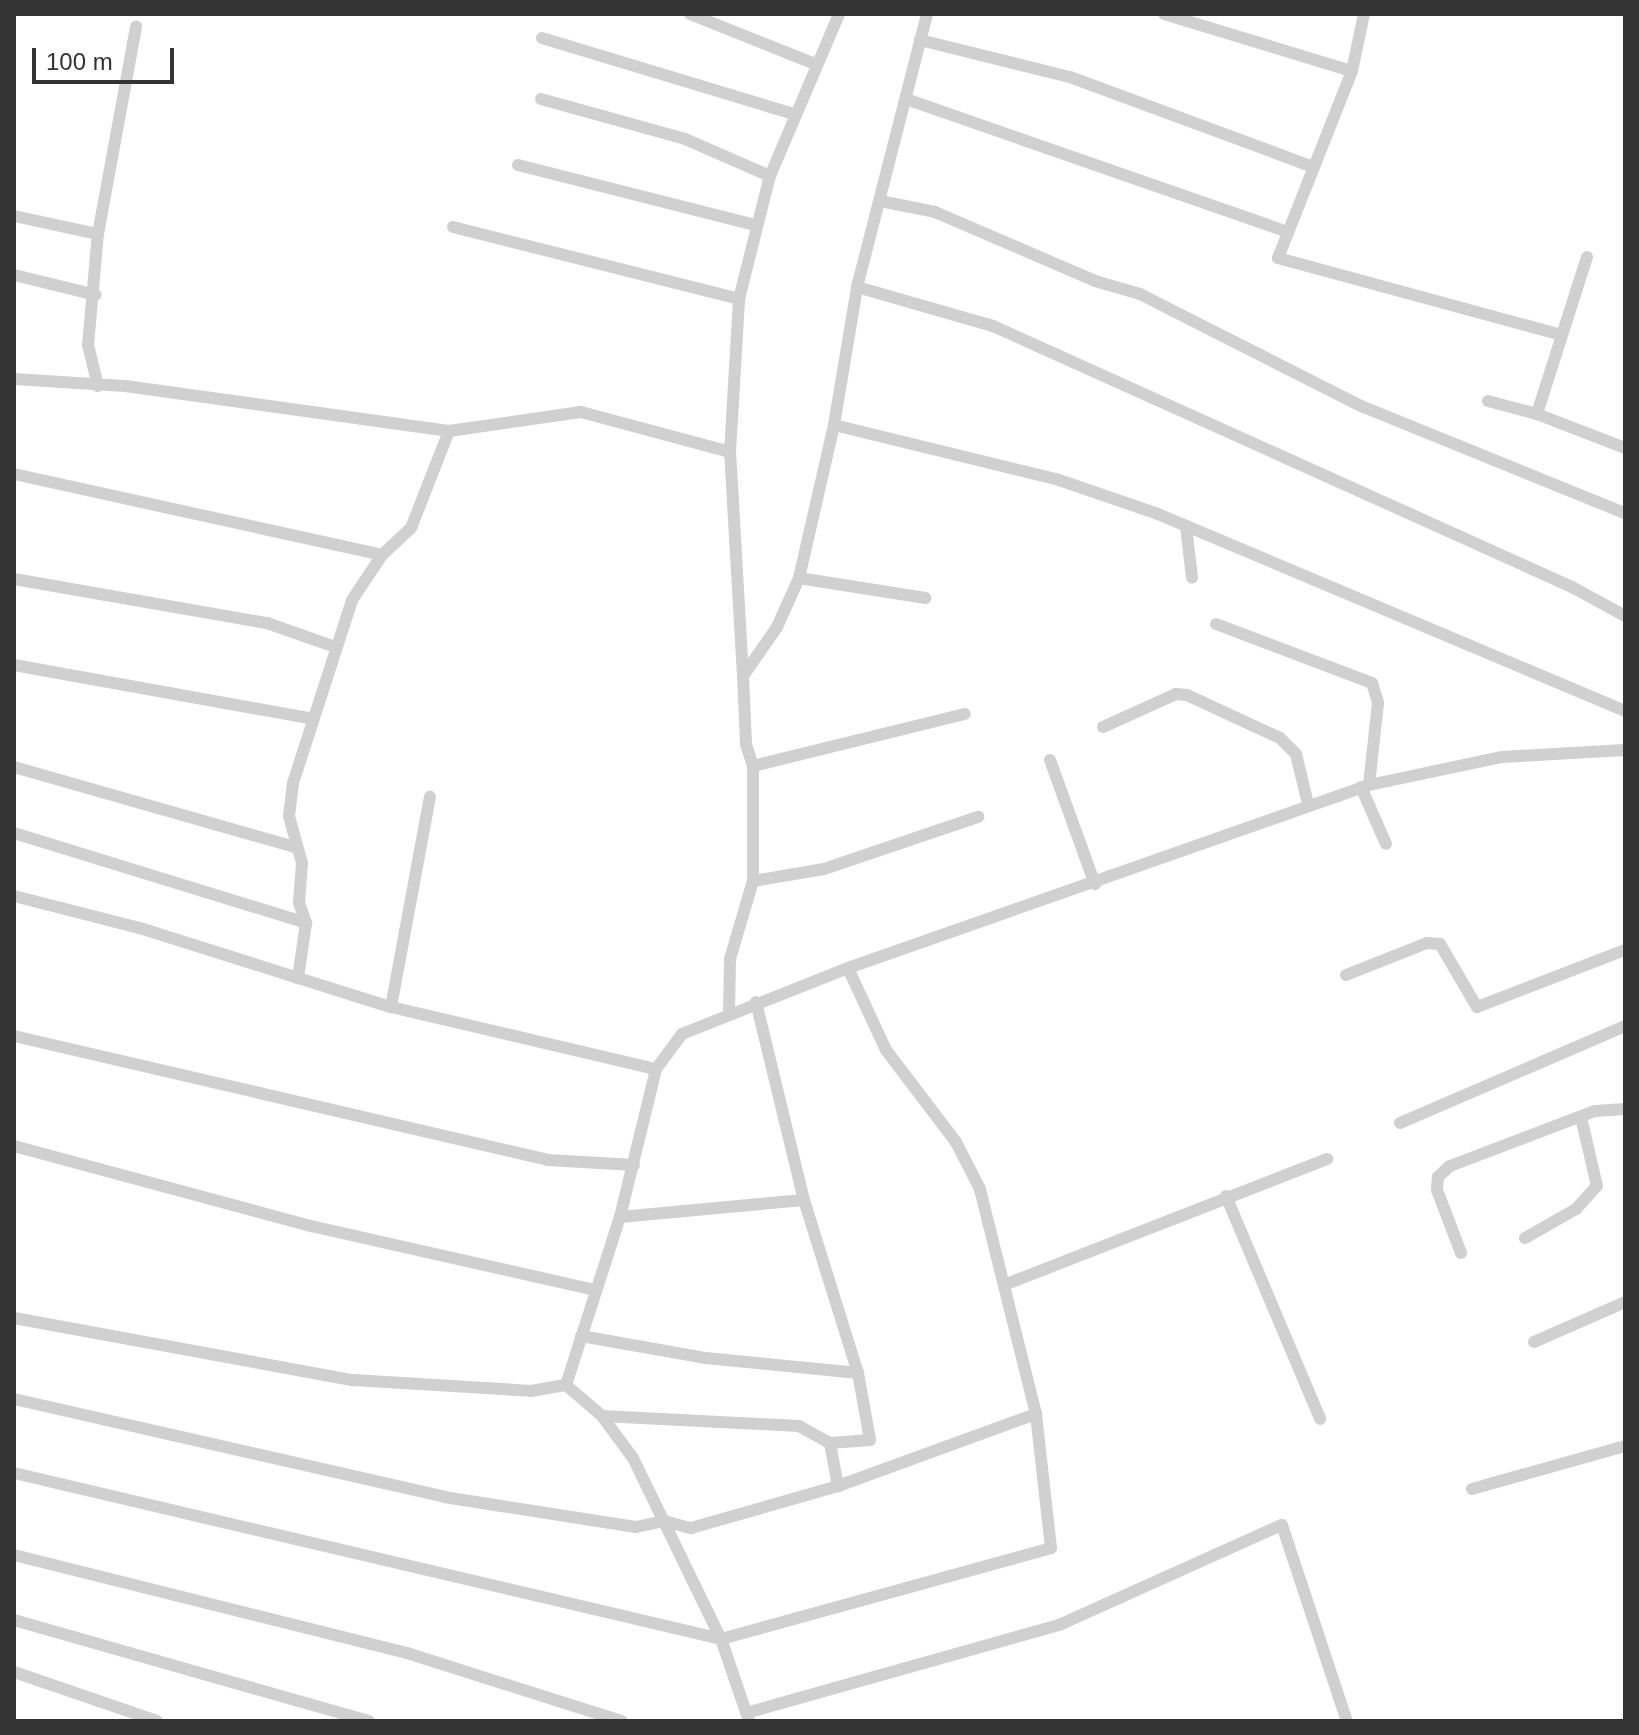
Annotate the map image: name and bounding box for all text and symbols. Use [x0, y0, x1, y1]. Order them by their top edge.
scale bar [36, 32, 178, 82]
text: 100 m [46, 48, 113, 75]

